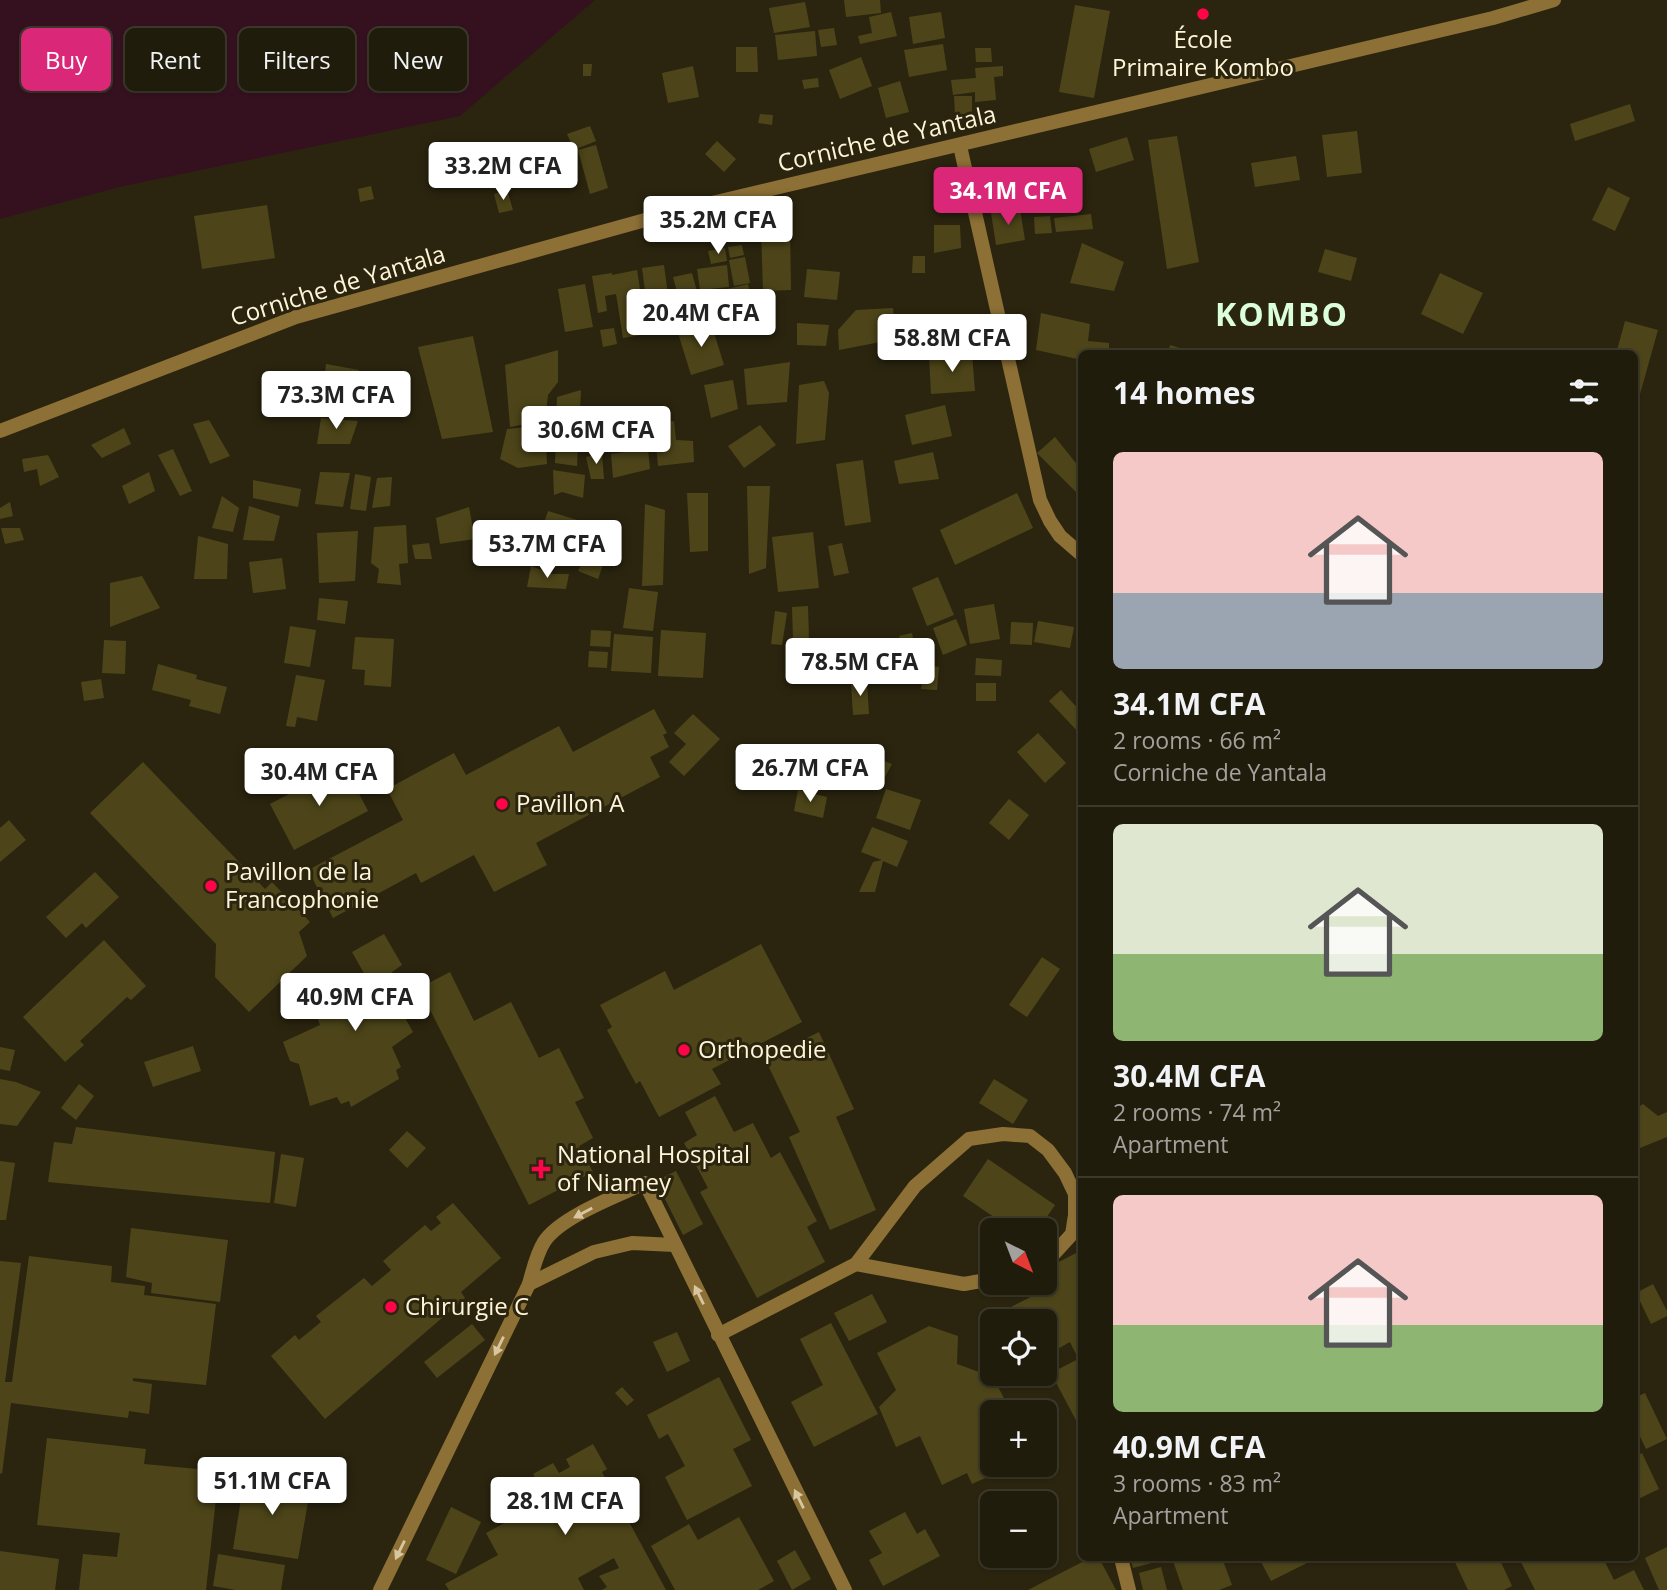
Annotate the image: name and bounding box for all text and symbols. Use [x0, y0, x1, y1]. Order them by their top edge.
marker: École Primaire Kombo [1195, 6, 1211, 22]
place label: École Primaire Kombo [1112, 22, 1294, 83]
chip: Buy [21, 28, 111, 91]
chip: Rent [125, 28, 225, 91]
chip: Filters [239, 28, 355, 91]
chip: New [369, 28, 467, 91]
street label: Corniche de Yantala [774, 96, 999, 179]
pin: 33.2M CFA [423, 142, 583, 202]
text: 33.2M CFA [445, 149, 561, 181]
pin: 34.1M CFA [928, 168, 1088, 227]
text: 34.1M CFA [950, 174, 1066, 206]
pin: 35.2M CFA [638, 196, 798, 256]
text: 35.2M CFA [660, 203, 776, 235]
street label: Corniche de Yantala [226, 236, 449, 333]
pin: 20.4M CFA [621, 290, 781, 349]
district label: KOMBO [1215, 292, 1349, 335]
text: 20.4M CFA [643, 296, 759, 328]
pin: 58.8M CFA [872, 314, 1032, 374]
text: 58.8M CFA [894, 321, 1010, 353]
pin: 73.3M CFA [256, 372, 416, 431]
text: 14 homes [1113, 372, 1256, 413]
icon: filters [1565, 373, 1603, 411]
text: 73.3M CFA [278, 378, 394, 410]
pin: 30.6M CFA [516, 406, 676, 466]
text: 30.6M CFA [538, 413, 654, 445]
icon: home [1295, 497, 1421, 623]
pin: 53.7M CFA [467, 520, 627, 580]
text: 53.7M CFA [489, 527, 605, 559]
pin: 78.5M CFA [780, 638, 940, 698]
text: 78.5M CFA [802, 645, 918, 677]
text: 34.1M CFA [1113, 683, 1265, 724]
text: 2 rooms · 66 m² [1113, 724, 1281, 756]
pin: 26.7M CFA [730, 744, 890, 804]
pin: 30.4M CFA [239, 748, 399, 808]
text: 26.7M CFA [752, 751, 868, 783]
text: 30.4M CFA [261, 755, 377, 787]
text: Corniche de Yantala [1113, 756, 1327, 788]
place label: Pavillon A [516, 786, 625, 819]
marker: Pavillon A [494, 796, 510, 812]
place label: Pavillon de la Francophonie [225, 854, 379, 915]
icon: home [1295, 869, 1421, 995]
marker: Pavillon de la Francophonie [203, 878, 219, 894]
pin: 40.9M CFA [275, 974, 435, 1033]
text: 40.9M CFA [297, 980, 413, 1012]
place label: Orthopedie [698, 1032, 827, 1065]
marker: Orthopedie [676, 1042, 692, 1058]
text: 30.4M CFA [1113, 1055, 1265, 1096]
text: 2 rooms · 74 m² [1113, 1096, 1281, 1128]
text: Apartment [1113, 1128, 1229, 1160]
place label: National Hospital of Niamey [557, 1137, 750, 1198]
marker: National Hospital of Niamey [531, 1159, 551, 1179]
one-way arrow [573, 1207, 593, 1218]
north arrow [980, 1218, 1057, 1295]
map controls [980, 1218, 1057, 1568]
icon: home [1295, 1240, 1421, 1366]
one-way arrow [693, 1285, 704, 1305]
place label: Chirurgie C [405, 1289, 529, 1322]
marker: Chirurgie C [383, 1299, 399, 1315]
button: locate [980, 1309, 1057, 1386]
one-way arrow [494, 1336, 505, 1356]
button: + [980, 1400, 1057, 1477]
text: 40.9M CFA [1113, 1426, 1265, 1467]
pin: 51.1M CFA [192, 1458, 352, 1517]
text: 51.1M CFA [214, 1464, 330, 1496]
text: 3 rooms · 83 m² [1113, 1467, 1281, 1499]
pin: 28.1M CFA [485, 1478, 645, 1537]
text: 28.1M CFA [507, 1484, 623, 1516]
one-way arrow [794, 1489, 805, 1509]
button: − [980, 1491, 1057, 1568]
text: Apartment [1113, 1499, 1229, 1531]
one-way arrow [394, 1540, 405, 1560]

